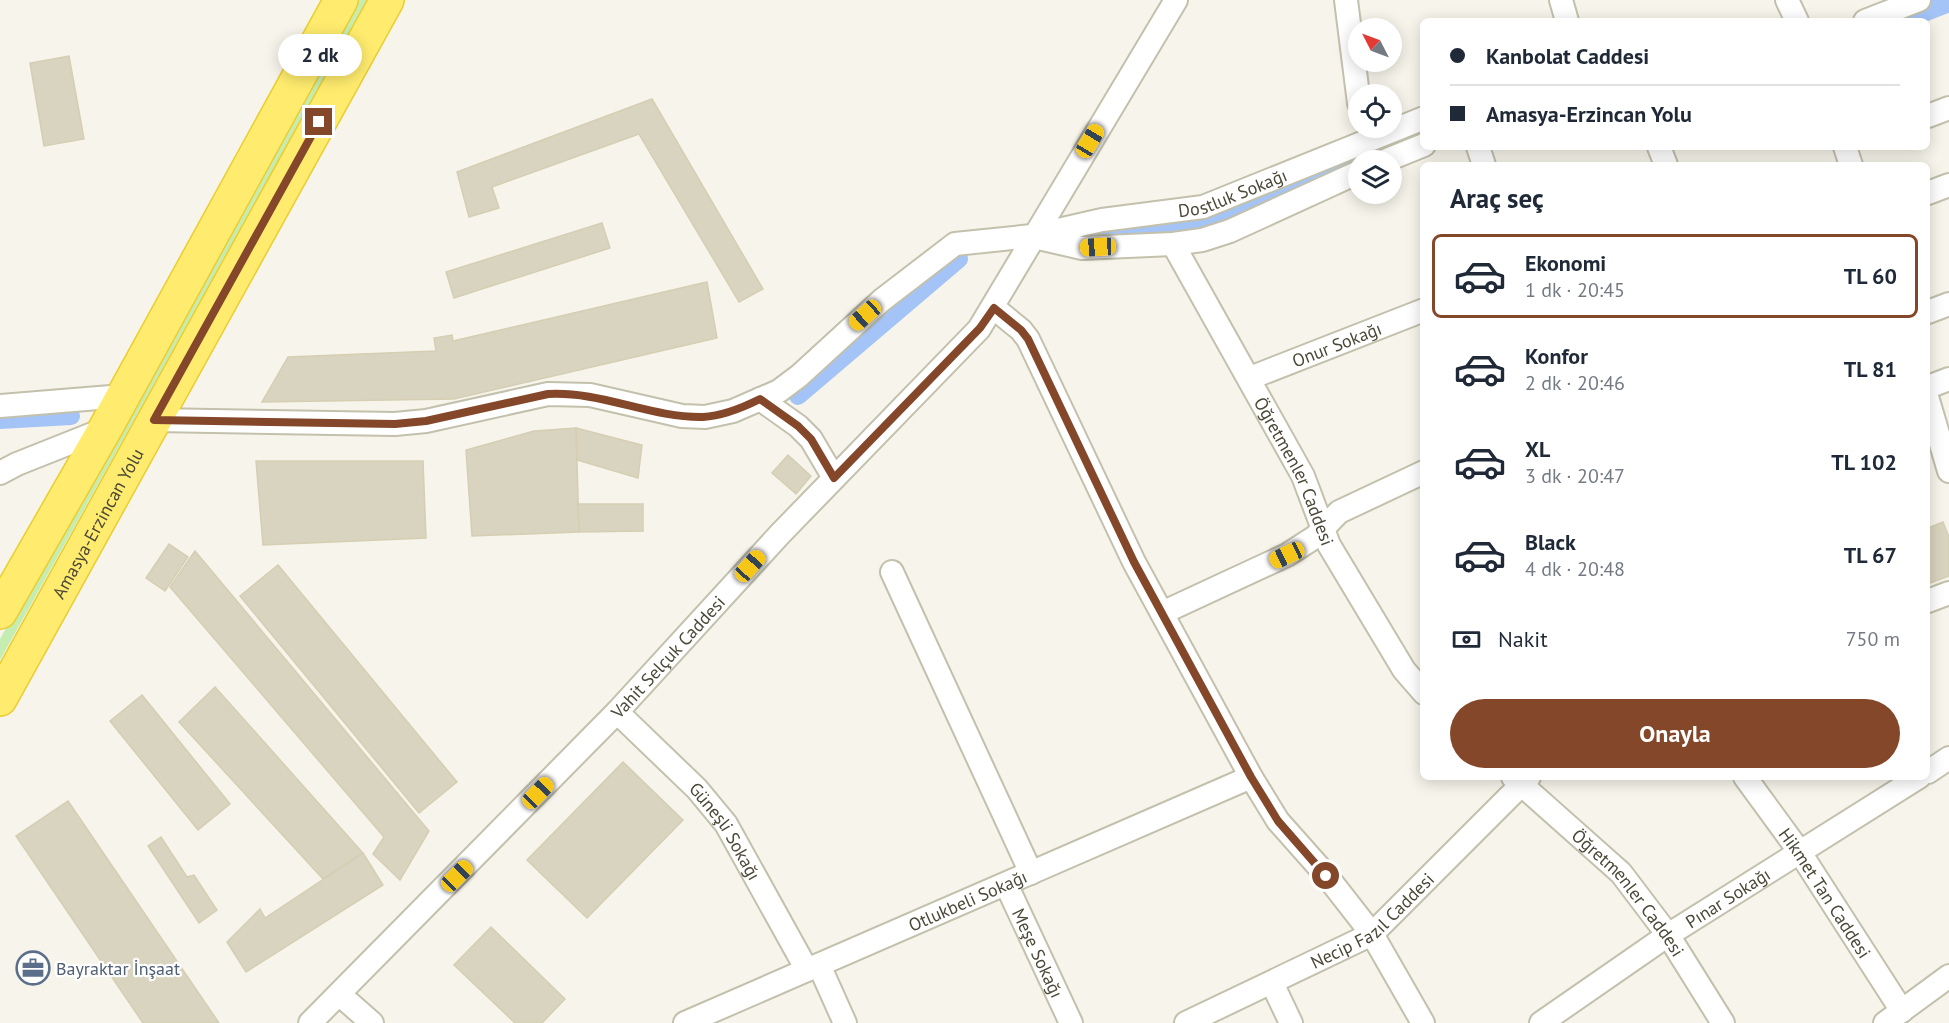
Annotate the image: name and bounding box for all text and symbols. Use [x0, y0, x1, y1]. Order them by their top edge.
north arrow [1348, 18, 1402, 72]
map controls [1348, 18, 1402, 204]
callout: 2 dk [277, 35, 361, 77]
text: 2 dk [302, 42, 339, 68]
text: Kanbolat Caddesi [1486, 42, 1649, 70]
button: locate [1348, 84, 1402, 138]
text: Amasya-Erzincan Yolu [1486, 100, 1692, 128]
route end [305, 108, 332, 135]
car [1073, 121, 1107, 161]
button: layers [1348, 150, 1402, 204]
street label: Dostluk Sokağı [1177, 163, 1290, 222]
text: Araç seç [1450, 181, 1544, 215]
car [1080, 237, 1116, 257]
icon: car [1453, 249, 1507, 303]
text: Ekonomi [1525, 249, 1606, 277]
text: TL 60 [1844, 262, 1897, 290]
text: 1 dk · 20:45 [1525, 277, 1625, 303]
car [846, 296, 884, 334]
street label: Onur Sokağı [1289, 316, 1385, 372]
icon: car [1453, 342, 1507, 396]
text: Konfor [1525, 342, 1588, 370]
text: TL 81 [1844, 355, 1897, 383]
text: 2 dk · 20:46 [1525, 370, 1625, 396]
street label: Öğretmenler Caddesi [1249, 393, 1340, 549]
icon: car [1453, 435, 1507, 489]
text: XL [1525, 435, 1550, 463]
street label: Amasya-Erzincan Yolu [47, 444, 148, 602]
text: TL 102 [1831, 448, 1897, 476]
text: 3 dk · 20:47 [1525, 463, 1625, 489]
icon: car [1453, 528, 1507, 582]
text: Black [1525, 528, 1576, 556]
car [1267, 539, 1307, 571]
text: TL 67 [1844, 541, 1897, 569]
car [731, 547, 769, 585]
text: 4 dk · 20:48 [1525, 556, 1625, 582]
street label: Vahit Selçuk Caddesi [605, 590, 730, 724]
icon: cash [1450, 623, 1483, 656]
text: Nakit [1498, 625, 1548, 653]
text: 750 m [1846, 626, 1900, 652]
button: Onayla [1450, 699, 1900, 768]
car [519, 774, 557, 812]
street label: Güneşli Sokağı [685, 777, 766, 884]
street label: Öğretmenler Caddesi [1567, 823, 1690, 960]
street label: Hikmet Tan Caddesi [1774, 823, 1876, 962]
car [438, 857, 476, 895]
route start [1312, 862, 1339, 889]
street label: Pınar Sokağı [1681, 862, 1774, 933]
street label: Otlukbeli Sokağı [905, 864, 1030, 936]
street label: Necip Fazıl Caddesi [1307, 867, 1439, 973]
street label: Meşe Sokağı [1007, 904, 1069, 1001]
office icon: Bayraktar İnşaat [15, 950, 51, 986]
place label: Bayraktar İnşaat [56, 957, 180, 980]

